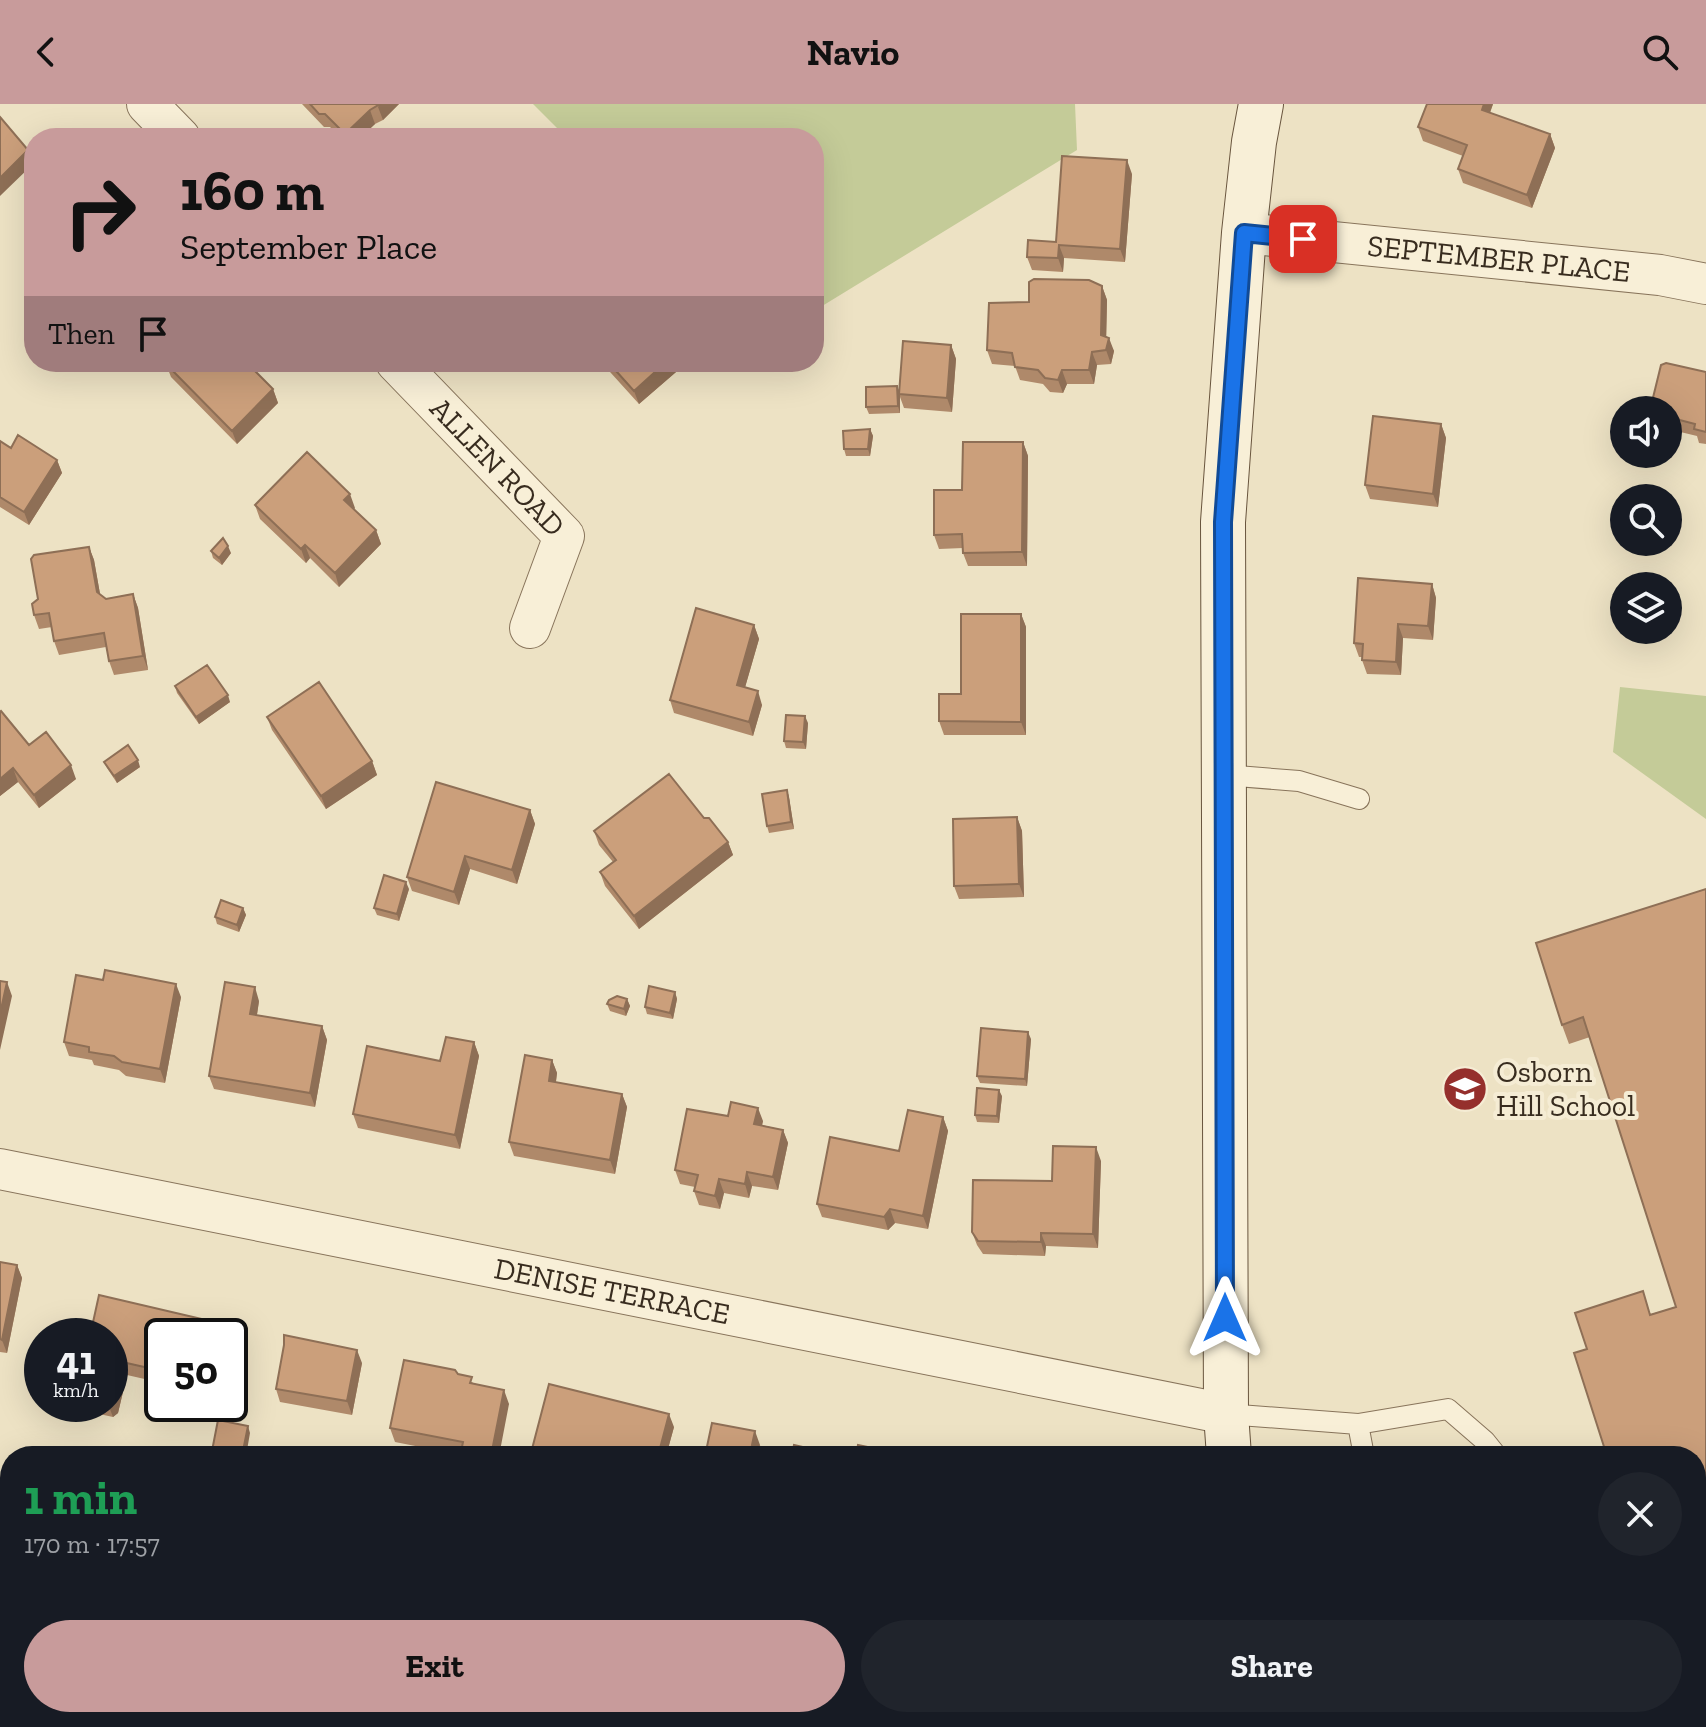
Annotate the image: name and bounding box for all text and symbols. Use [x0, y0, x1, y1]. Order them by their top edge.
icon: back [24, 30, 68, 74]
icon: search [1638, 30, 1682, 74]
text: Navio [807, 31, 899, 74]
text: 160 m [180, 157, 324, 224]
icon: right [48, 160, 152, 264]
pin [1269, 205, 1337, 273]
icon: arrive [1281, 217, 1325, 261]
text: September Place [180, 225, 437, 268]
street label: SEPTEMBER PLACE [1366, 228, 1632, 290]
icon: arrive [131, 312, 175, 356]
text: Then [48, 316, 115, 352]
street label: ALLEN ROAD [422, 390, 572, 544]
map controls [1610, 396, 1682, 644]
button: sound [1610, 396, 1682, 468]
button: search [1610, 484, 1682, 556]
button: layers [1610, 572, 1682, 644]
place label: Osborn Hill School [1496, 1054, 1635, 1124]
school or university icon: Osborn Hill School [1441, 1065, 1489, 1113]
street label: DENISE TERRACE [491, 1250, 733, 1332]
position arrow [1183, 1276, 1267, 1360]
speed limit sign: 50 [144, 1318, 248, 1422]
text: 41 [57, 1336, 95, 1384]
text: km/h [53, 1378, 99, 1402]
text: 1 min [24, 1469, 137, 1526]
button: close [1598, 1472, 1682, 1556]
text: 170 m · 17:57 [24, 1528, 160, 1560]
button: Exit [24, 1620, 845, 1712]
button: Share [861, 1620, 1682, 1712]

